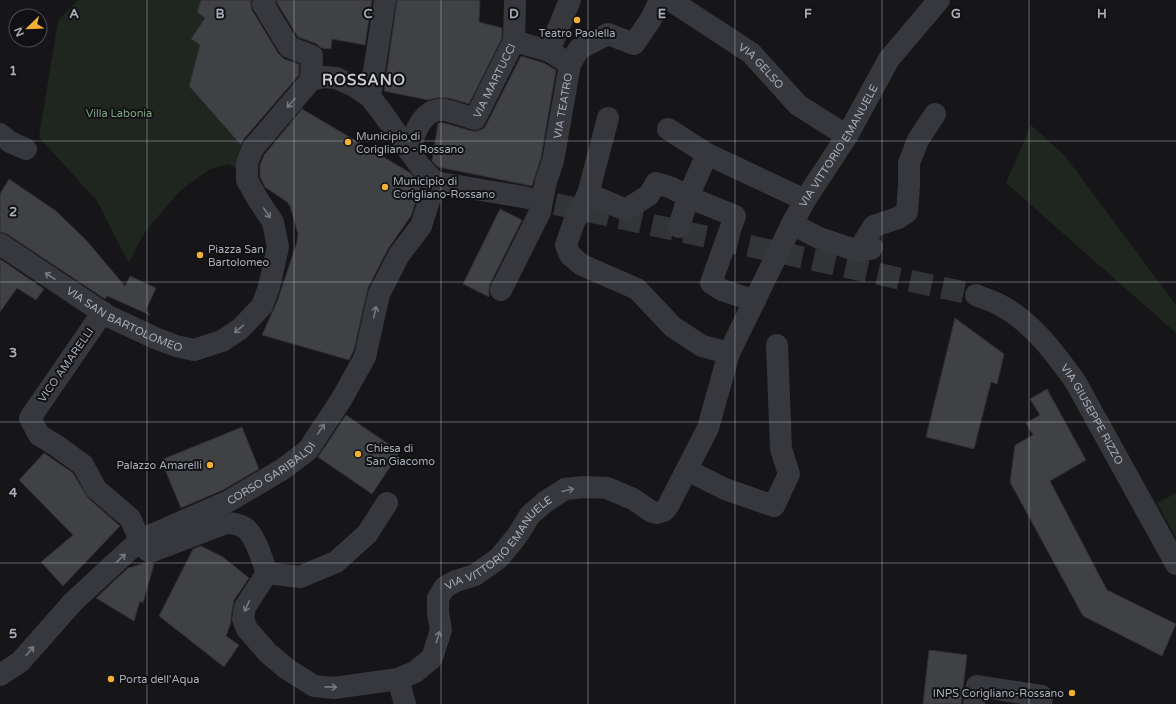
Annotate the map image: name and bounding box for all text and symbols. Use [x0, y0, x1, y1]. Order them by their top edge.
text: A [69, 6, 79, 22]
text: B [215, 6, 225, 22]
text: C [363, 6, 373, 22]
text: D [509, 6, 519, 22]
text: E [658, 6, 666, 22]
text: F [804, 6, 812, 22]
text: G [951, 6, 961, 22]
text: H [1097, 6, 1107, 22]
north arrow [8, 8, 48, 48]
marker: Teatro Paolella [572, 15, 582, 25]
text: N [12, 25, 27, 38]
place label: Teatro Paolella [539, 27, 615, 40]
street label: VIA GELSO [736, 40, 787, 91]
street label: VIA MARTUCCI [470, 41, 518, 120]
text: 1 [9, 63, 17, 79]
district label: ROSSANO [322, 71, 406, 89]
street label: VIA TEATRO [551, 72, 575, 140]
street label: VIA VITTORIO EMANUELE [796, 82, 880, 209]
one-way arrow [287, 98, 296, 109]
park label: Villa Labonia [86, 107, 152, 120]
place label: Municipio di Corigliano - Rossano [356, 130, 464, 156]
marker: Municipio di Corigliano - Rossano [343, 137, 353, 147]
place label: Municipio di Corigliano-Rossano [393, 175, 496, 201]
marker: Municipio di Corigliano-Rossano [380, 182, 390, 192]
text: 2 [9, 204, 17, 220]
one-way arrow [263, 207, 271, 218]
place label: Piazza San Bartolomeo [208, 243, 270, 269]
marker: Piazza San Bartolomeo [195, 250, 205, 260]
one-way arrow [44, 272, 55, 280]
street label: VIA SAN BARTOLOMEO [64, 284, 184, 354]
one-way arrow [371, 306, 379, 319]
street label: VICO AMARELLI [36, 325, 96, 405]
one-way arrow [234, 325, 245, 333]
text: 3 [9, 345, 17, 361]
street label: VIA GIUSEPPE RIZZO [1058, 361, 1126, 467]
one-way arrow [318, 423, 326, 435]
street label: CORSO GARIBALDI [225, 439, 318, 507]
place label: Chiesa di San Giacomo [366, 442, 435, 468]
marker: Chiesa di San Giacomo [353, 449, 363, 459]
place label: Palazzo Amarelli [116, 459, 202, 472]
marker: Palazzo Amarelli [205, 460, 215, 470]
text: 4 [9, 485, 18, 501]
one-way arrow [561, 485, 574, 493]
street label: VIA VITTORIO EMANUELE [442, 493, 554, 592]
one-way arrow [116, 553, 126, 563]
one-way arrow [243, 600, 250, 612]
text: 5 [9, 626, 17, 642]
one-way arrow [435, 631, 443, 643]
one-way arrow [26, 646, 35, 656]
place label: Porta dell'Aqua [119, 673, 199, 686]
marker: Porta dell'Aqua [106, 674, 116, 684]
one-way arrow [324, 683, 337, 691]
place label: INPS Corigliano-Rossano [933, 687, 1064, 700]
marker: INPS Corigliano-Rossano [1067, 688, 1077, 698]

